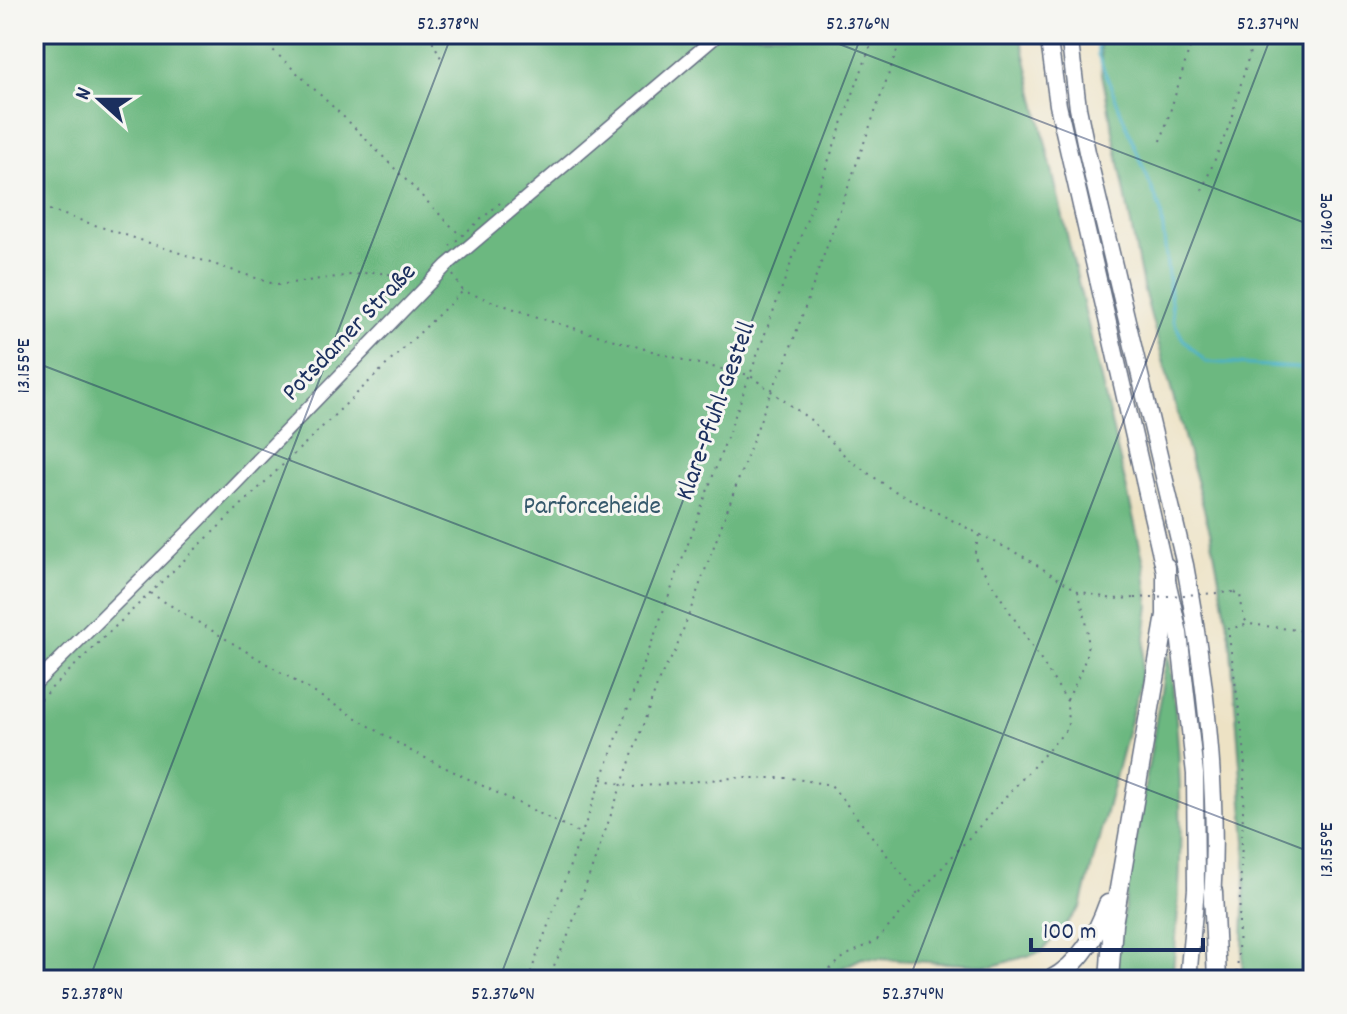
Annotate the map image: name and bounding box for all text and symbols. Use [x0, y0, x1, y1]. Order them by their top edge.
text: 52.378°N [417, 11, 479, 39]
text: 52.376°N [826, 11, 890, 39]
text: 52.374°N [1237, 11, 1299, 39]
north arrow [60, 60, 140, 140]
text: N [68, 83, 101, 105]
text: 13.160°E [1314, 193, 1342, 251]
street label: Potsdamer Straße [274, 255, 426, 411]
street label: Klare-Pfuhl-Gestell [667, 316, 767, 506]
text: 13.155°E [11, 339, 39, 393]
park label: Parforceheide [523, 489, 661, 526]
text: 13.155°E [1314, 823, 1342, 877]
scale bar [1031, 902, 1203, 952]
text: 100 m [1043, 916, 1096, 950]
text: 52.378°N [61, 981, 123, 1009]
text: 52.376°N [471, 981, 535, 1009]
text: 52.374°N [882, 981, 944, 1009]

